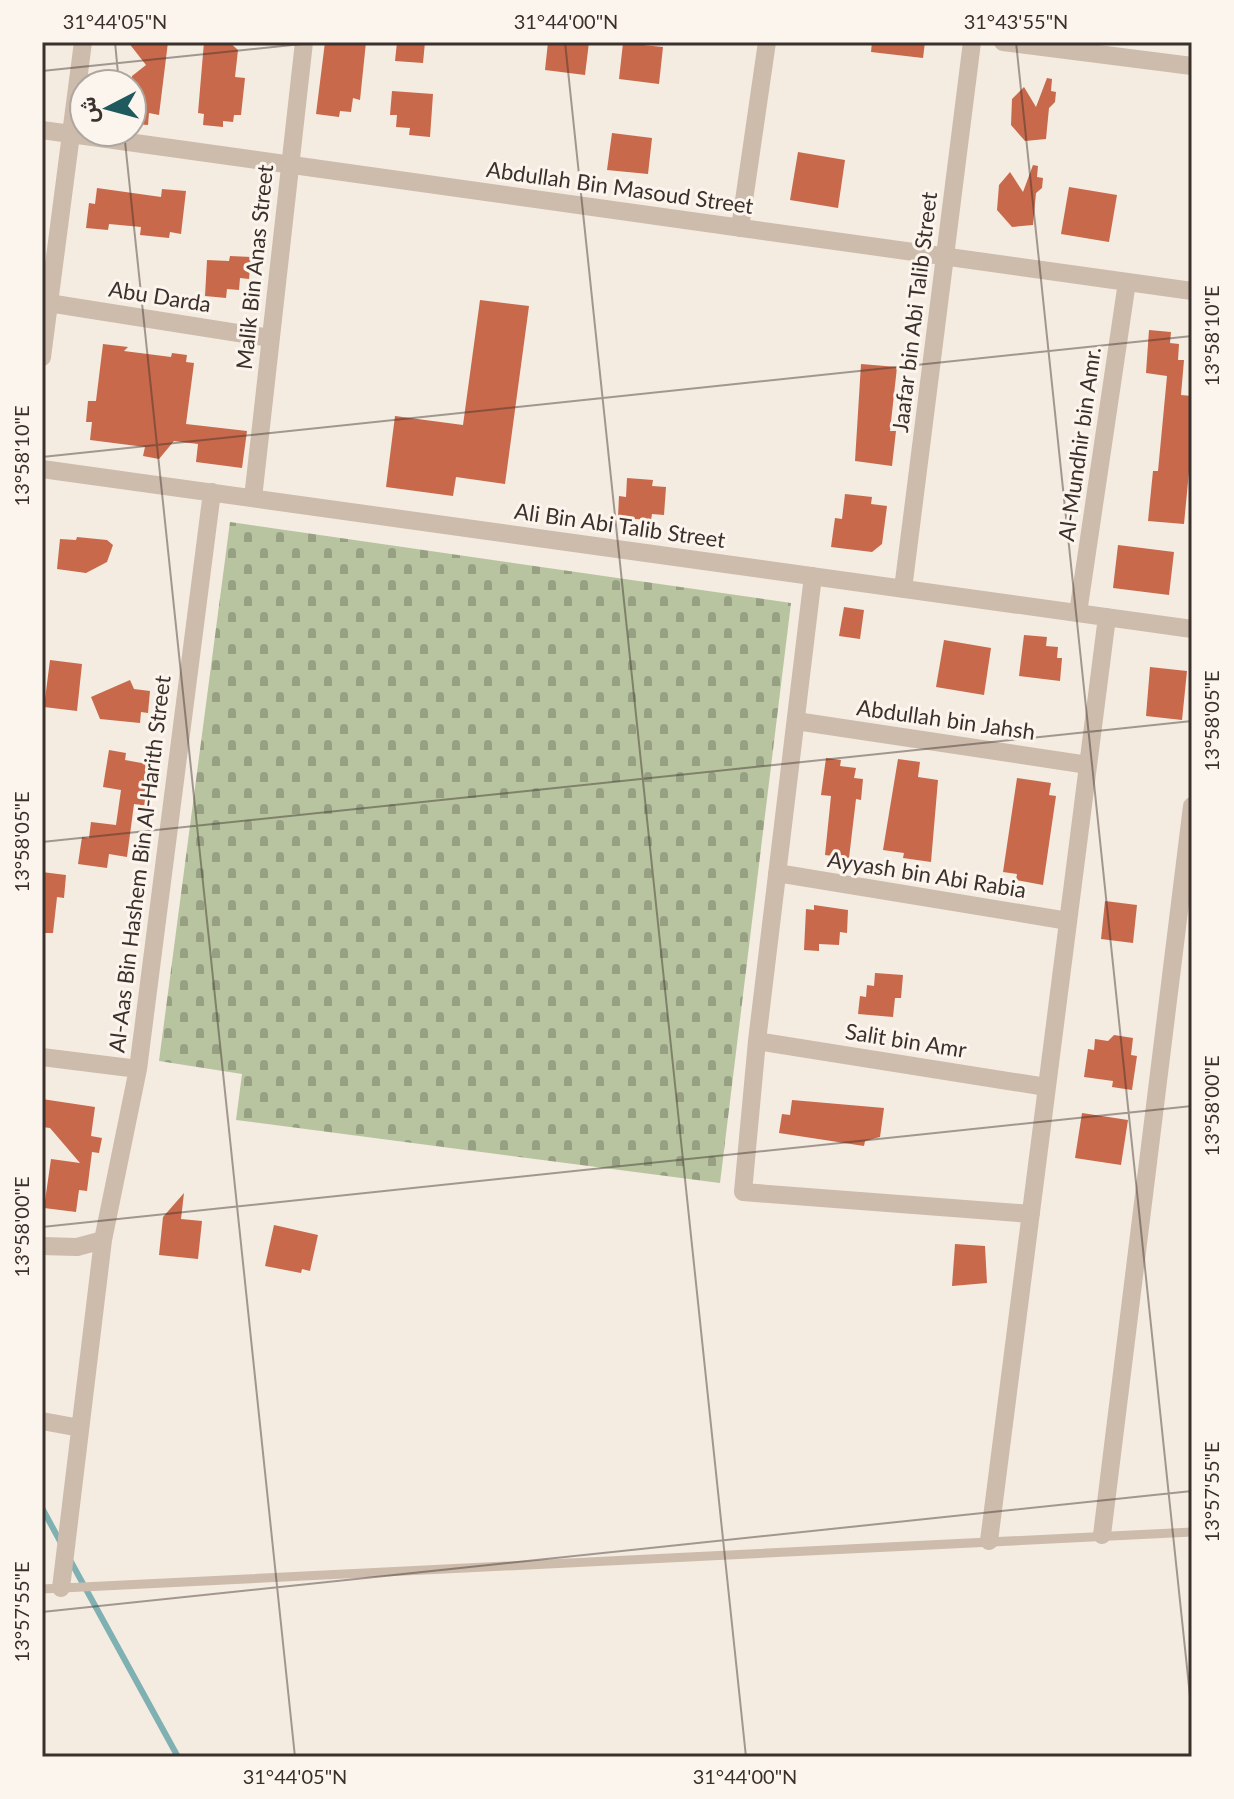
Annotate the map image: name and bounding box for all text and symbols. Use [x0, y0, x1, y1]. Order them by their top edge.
text: 31°44'05"N [63, 9, 167, 33]
text: 31°44'00"N [514, 9, 618, 33]
text: 31°43'55"N [964, 9, 1068, 33]
north arrow [68, 68, 148, 148]
text: ش [73, 95, 103, 125]
street label: Abdullah Bin Masoud Street [485, 155, 755, 219]
street label: Malik Bin Anas Street [230, 163, 278, 371]
street label: Jaafar bin Abi Talib Street [886, 190, 942, 434]
street label: Abu Darda [107, 275, 213, 317]
text: 13°58'10"E [1199, 286, 1223, 386]
street label: Al-Mundhir bin Amr. [1052, 345, 1106, 543]
text: 13°58'10"E [9, 406, 33, 506]
street label: Ali Bin Abi Talib Street [513, 497, 727, 553]
text: 13°58'05"E [1199, 671, 1223, 771]
street label: Al-Aas Bin Hashem Bin Al-Harith Street [102, 674, 176, 1054]
street label: Abdullah bin Jahsh [855, 693, 1037, 745]
text: 13°58'05"E [9, 792, 33, 892]
street label: Ayyash bin Abi Rabia [826, 845, 1028, 903]
street label: Salit bin Amr [843, 1017, 969, 1063]
text: 13°58'00"E [1199, 1056, 1223, 1156]
text: 13°58'00"E [9, 1177, 33, 1277]
text: 13°57'55"E [1199, 1442, 1223, 1542]
text: 13°57'55"E [9, 1562, 33, 1662]
text: 31°44'05"N [243, 1764, 347, 1788]
text: 31°44'00"N [693, 1764, 797, 1788]

